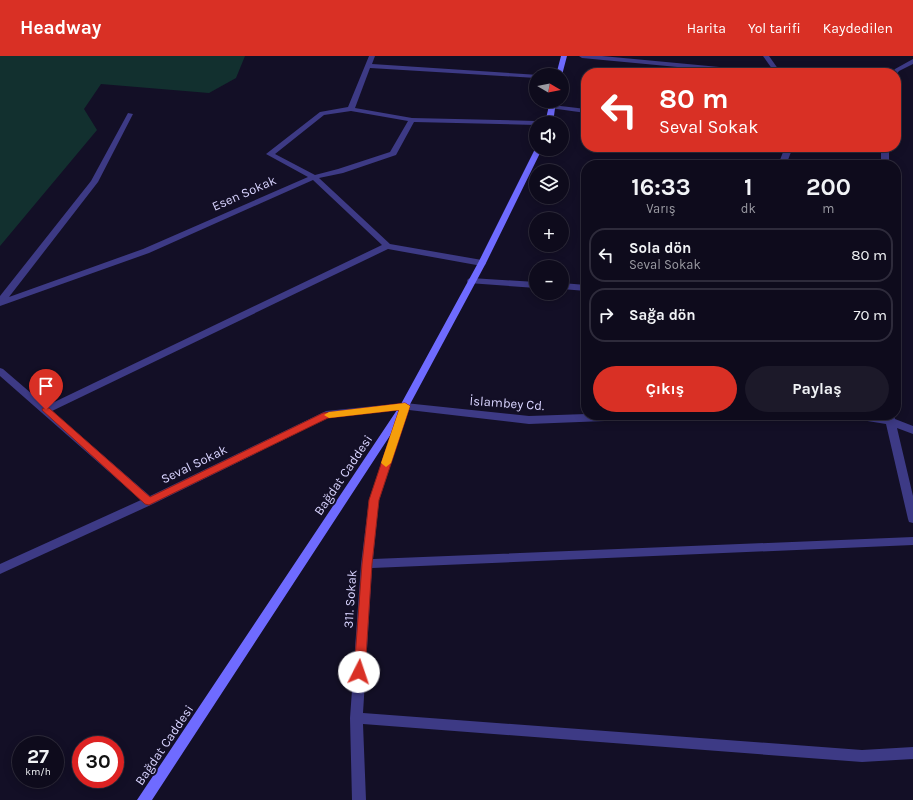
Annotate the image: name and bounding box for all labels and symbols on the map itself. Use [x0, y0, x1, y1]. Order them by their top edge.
north arrow [529, 68, 569, 108]
street label: Esen Sokak [210, 172, 278, 214]
pin [29, 369, 63, 410]
street label: İslambey Cd. [469, 393, 545, 413]
street label: Bağdat Caddesi [311, 432, 375, 518]
street label: Seval Sokak [158, 442, 230, 486]
street label: 311. Sokak [340, 569, 360, 629]
position arrow [338, 651, 380, 693]
street label: Bağdat Caddesi [132, 702, 196, 788]
speed limit sign: 30 [72, 736, 124, 788]

